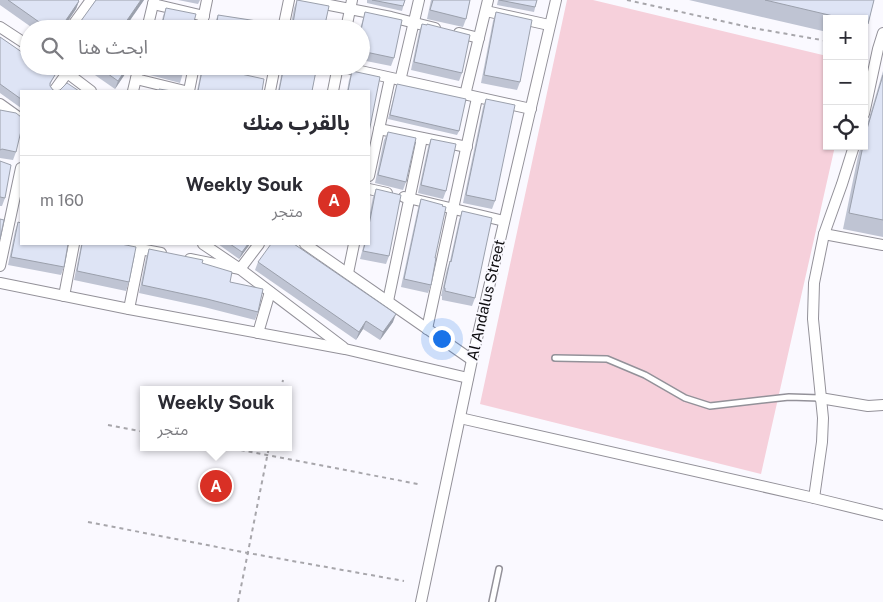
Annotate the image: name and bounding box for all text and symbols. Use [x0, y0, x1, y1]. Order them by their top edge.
map controls [823, 15, 868, 150]
button: + [823, 15, 868, 60]
search box [20, 20, 370, 75]
icon: search [38, 34, 66, 62]
text: ابحث هنا [78, 36, 148, 58]
button: − [823, 60, 868, 105]
button: locate [823, 105, 868, 150]
text: بالقرب منك [243, 110, 350, 135]
text: Weekly Souk [186, 173, 303, 195]
text: 160 m [40, 191, 84, 210]
text: A [328, 191, 340, 210]
text: متجر [272, 202, 303, 221]
street label: Al Andalus Street [463, 238, 508, 362]
your location [429, 326, 455, 352]
popup [140, 386, 292, 451]
text: Weekly Souk [157, 391, 275, 413]
text: متجر [157, 420, 188, 439]
pin: A [200, 467, 232, 505]

